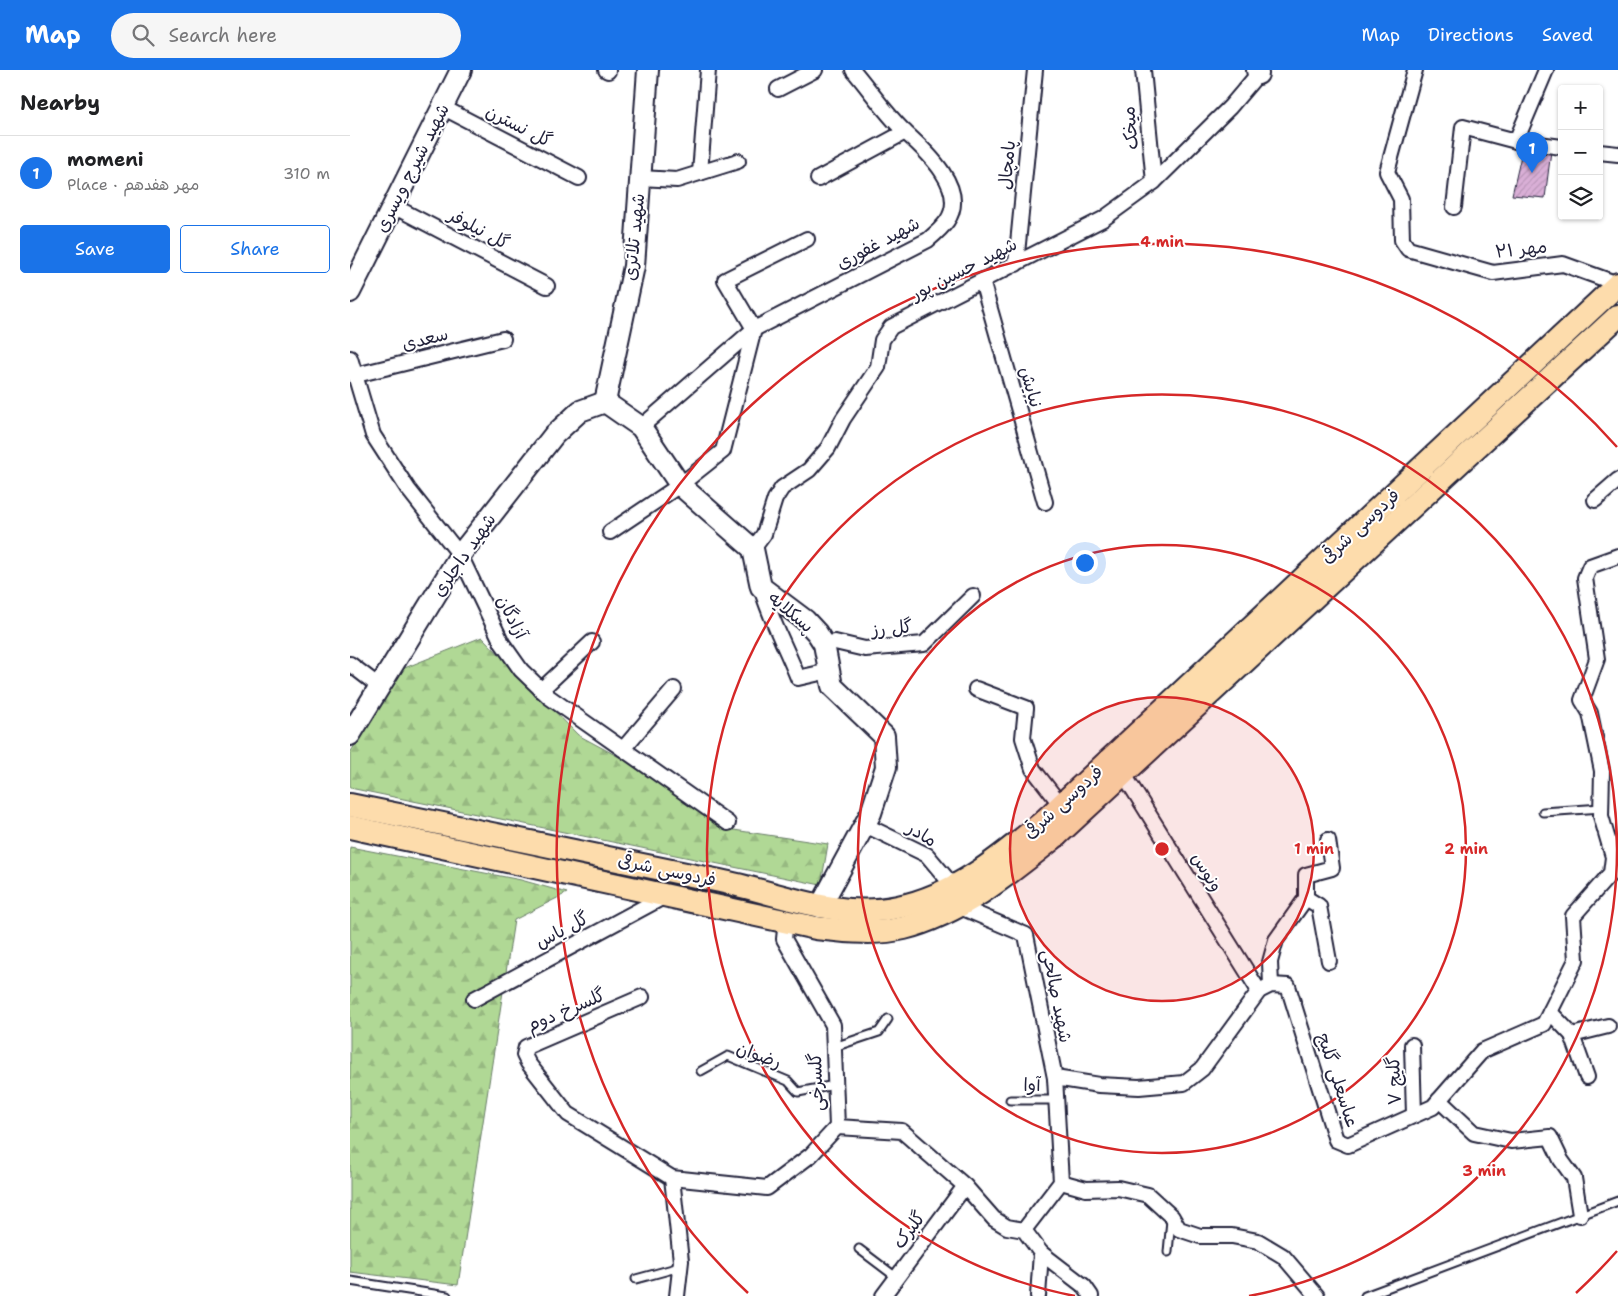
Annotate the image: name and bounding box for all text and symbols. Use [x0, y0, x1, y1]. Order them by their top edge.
search box [111, 13, 461, 58]
text: Map [25, 19, 81, 51]
icon: search [129, 21, 157, 49]
text: Search here [169, 23, 277, 48]
text: Map [1362, 23, 1400, 47]
text: Directions [1428, 23, 1514, 47]
text: Saved [1542, 23, 1593, 47]
map controls [1558, 85, 1603, 220]
button: + [1558, 85, 1603, 130]
text: Nearby [20, 89, 100, 117]
street label: گل نسترن [482, 99, 557, 153]
street label: شهید شیرج ویسری [369, 100, 455, 236]
street label: میخک [1116, 105, 1144, 151]
button: − [1558, 130, 1603, 175]
pin: 1 [1516, 132, 1548, 173]
street label: پامچال [993, 139, 1021, 191]
text: momeni [67, 147, 144, 172]
text: 1 [32, 163, 40, 184]
text: 310 m [283, 163, 330, 184]
text: Place · مهر هفدهم [67, 174, 199, 195]
button: layers [1558, 175, 1603, 220]
street label: شهید تلاتری [617, 192, 651, 282]
street label: گل نیلوفر [443, 202, 514, 255]
street label: شهید غفوری [832, 211, 924, 275]
button: Save [20, 225, 170, 273]
button: Share [180, 225, 330, 273]
street label: شهید حسین پور [905, 232, 1021, 307]
text: 4 min [1140, 232, 1184, 252]
street label: مهر ۲۱ [1494, 234, 1548, 264]
street label: سعدی [399, 322, 451, 356]
street label: نیایش [1014, 364, 1048, 410]
street label: فردوسی شرقی [1315, 483, 1405, 569]
street label: شهید داجلری [427, 509, 501, 601]
your location [1072, 550, 1098, 576]
street label: پسکلایه [763, 586, 819, 638]
street label: آزادگان [491, 591, 534, 644]
street label: گل رز [869, 614, 914, 642]
street label: فردوسی شرقی [1018, 760, 1108, 844]
street label: مادر [901, 815, 941, 852]
text: 1 min [1294, 839, 1334, 859]
text: 2 min [1444, 839, 1488, 859]
centre of rings [1153, 840, 1171, 858]
street label: فردوسی شرقی [616, 848, 718, 892]
street label: ونوس [1186, 848, 1228, 896]
street label: گل یاس [531, 906, 593, 954]
street label: شهید صالحی [1036, 947, 1078, 1045]
street label: گلسرخ دوم [523, 983, 610, 1039]
street label: عباسعلی گلیج [1311, 1030, 1365, 1130]
street label: رضوان [733, 1036, 785, 1074]
street label: گلسرخی [803, 1052, 829, 1112]
street label: گلیج ۷ [1381, 1056, 1407, 1106]
street label: آوا [1023, 1073, 1042, 1097]
text: 3 min [1462, 1161, 1506, 1181]
street label: گلبرک [887, 1206, 931, 1254]

